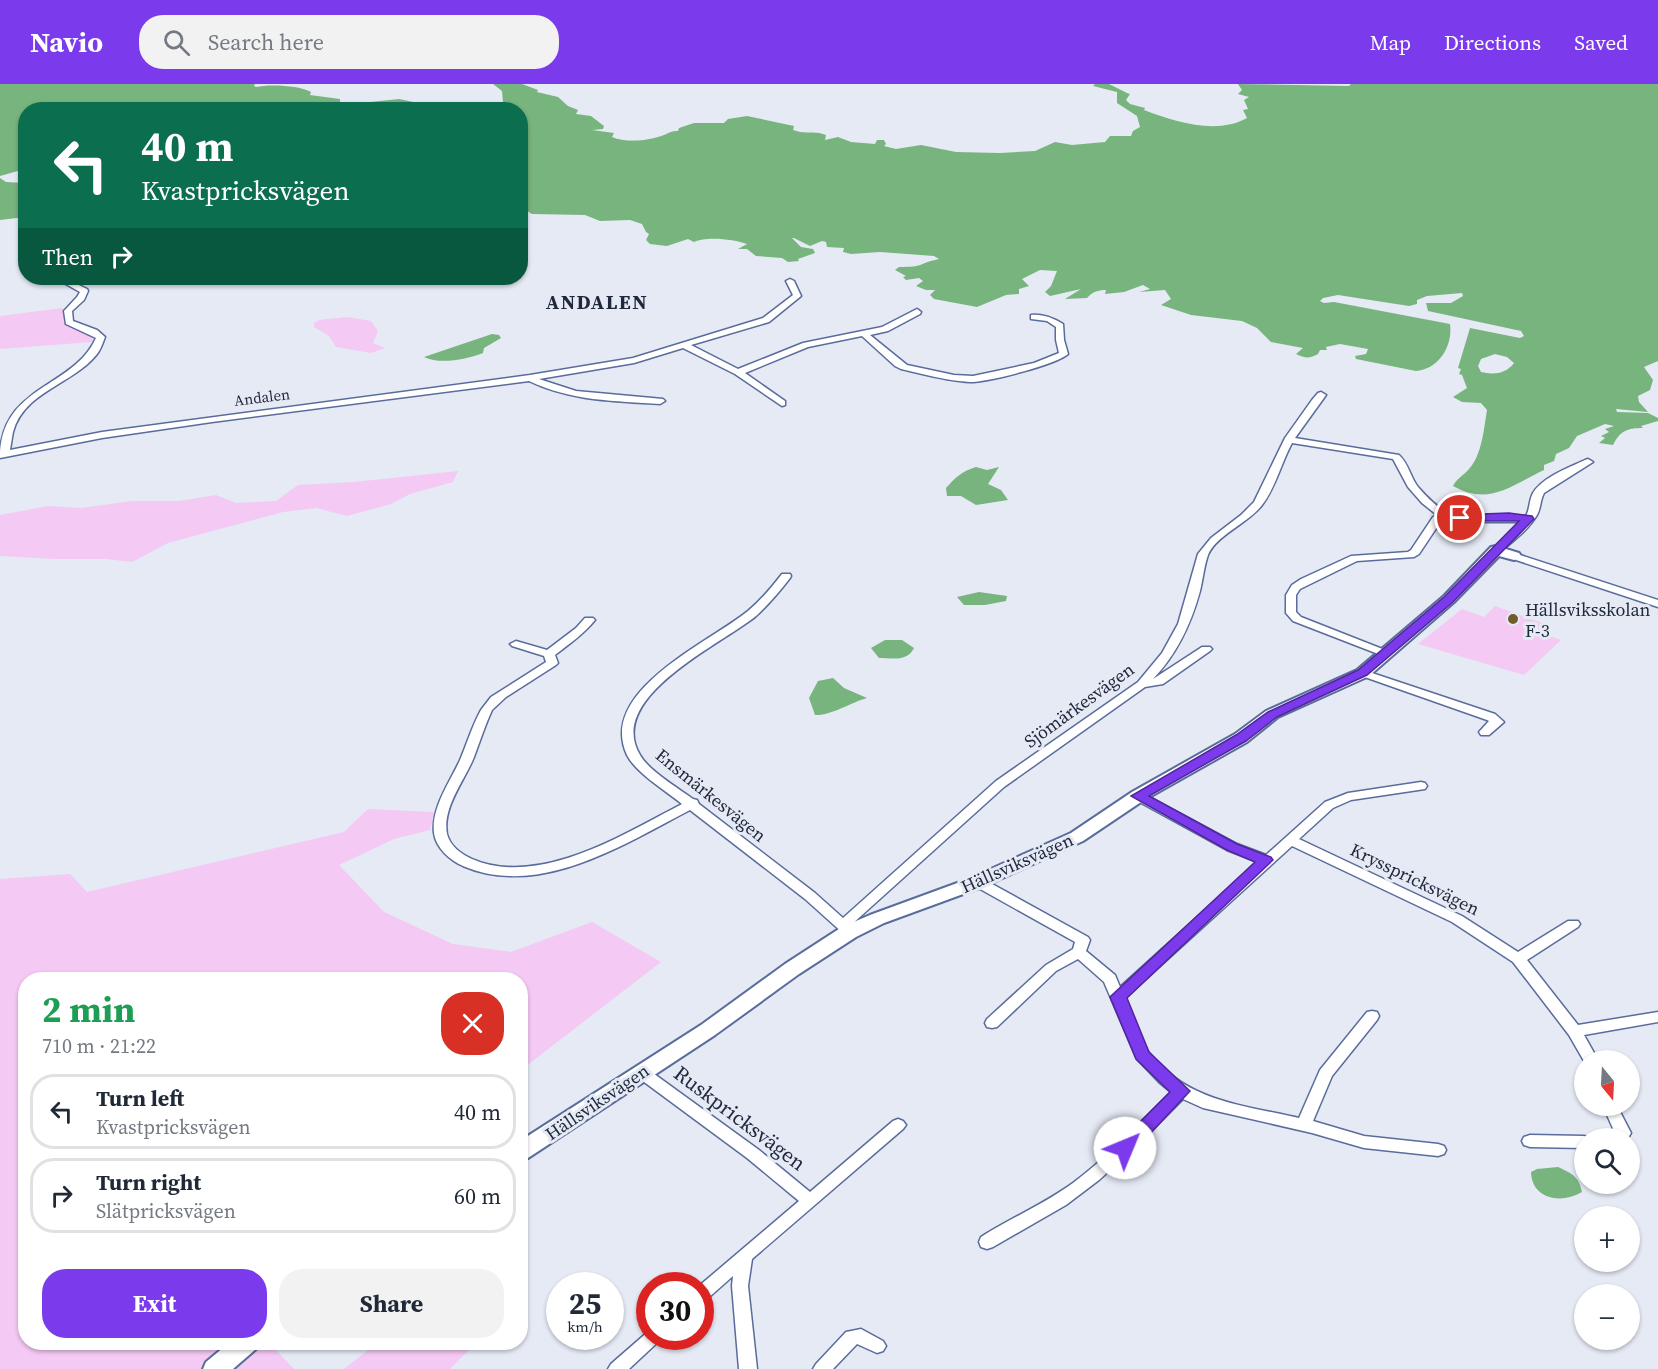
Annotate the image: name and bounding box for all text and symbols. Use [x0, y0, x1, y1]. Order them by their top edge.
search box [139, 15, 559, 69]
text: Navio [30, 23, 103, 61]
icon: search [160, 26, 193, 59]
text: Search here [208, 27, 324, 57]
text: Map [1370, 28, 1411, 57]
text: Directions [1444, 28, 1541, 57]
text: Saved [1574, 28, 1628, 57]
text: 40 m [141, 117, 234, 175]
icon: left [42, 126, 120, 204]
text: Kvastpricksvägen [141, 172, 350, 209]
icon: right [105, 240, 138, 273]
text: Then [42, 242, 93, 272]
district label: ANDALEN [546, 288, 648, 316]
street label: Andalen [233, 383, 291, 411]
pin [1434, 492, 1485, 543]
icon: arrive [1443, 501, 1476, 534]
place label: Hällsviksskolan F-3 [1525, 597, 1651, 643]
marker: Hällsviksskolan F-3 [1506, 612, 1520, 626]
street label: Sjömärkesvägen [1019, 657, 1139, 753]
street label: Ensmärkesvägen [650, 743, 772, 847]
street label: Hällsviksvägen [957, 827, 1077, 899]
street label: Krysspricksvägen [1346, 837, 1484, 921]
text: 2 min [42, 985, 135, 1034]
button: close [441, 992, 504, 1055]
text: 710 m · 21:22 [42, 1032, 156, 1060]
north arrow [1574, 1050, 1640, 1116]
map controls [1574, 1050, 1640, 1350]
street label: Hällsviksvägen [540, 1058, 654, 1146]
street label: Ruskpricksvägen [668, 1059, 812, 1177]
text: Turn left [96, 1083, 184, 1113]
icon: left [45, 1095, 78, 1128]
text: 40 m [454, 1097, 501, 1127]
text: Kvastpricksvägen [96, 1113, 251, 1141]
position arrow [1093, 1116, 1157, 1180]
button: search [1574, 1128, 1640, 1194]
text: Turn right [96, 1167, 201, 1197]
icon: right [45, 1179, 78, 1212]
text: 60 m [454, 1181, 501, 1211]
text: Slätpricksvägen [96, 1197, 236, 1225]
button: + [1574, 1206, 1640, 1272]
button: Exit [42, 1269, 267, 1338]
button: Share [279, 1269, 504, 1338]
speed limit sign: 30 [636, 1272, 714, 1350]
text: 25 [569, 1283, 601, 1324]
button: − [1574, 1284, 1640, 1350]
text: km/h [567, 1316, 603, 1337]

